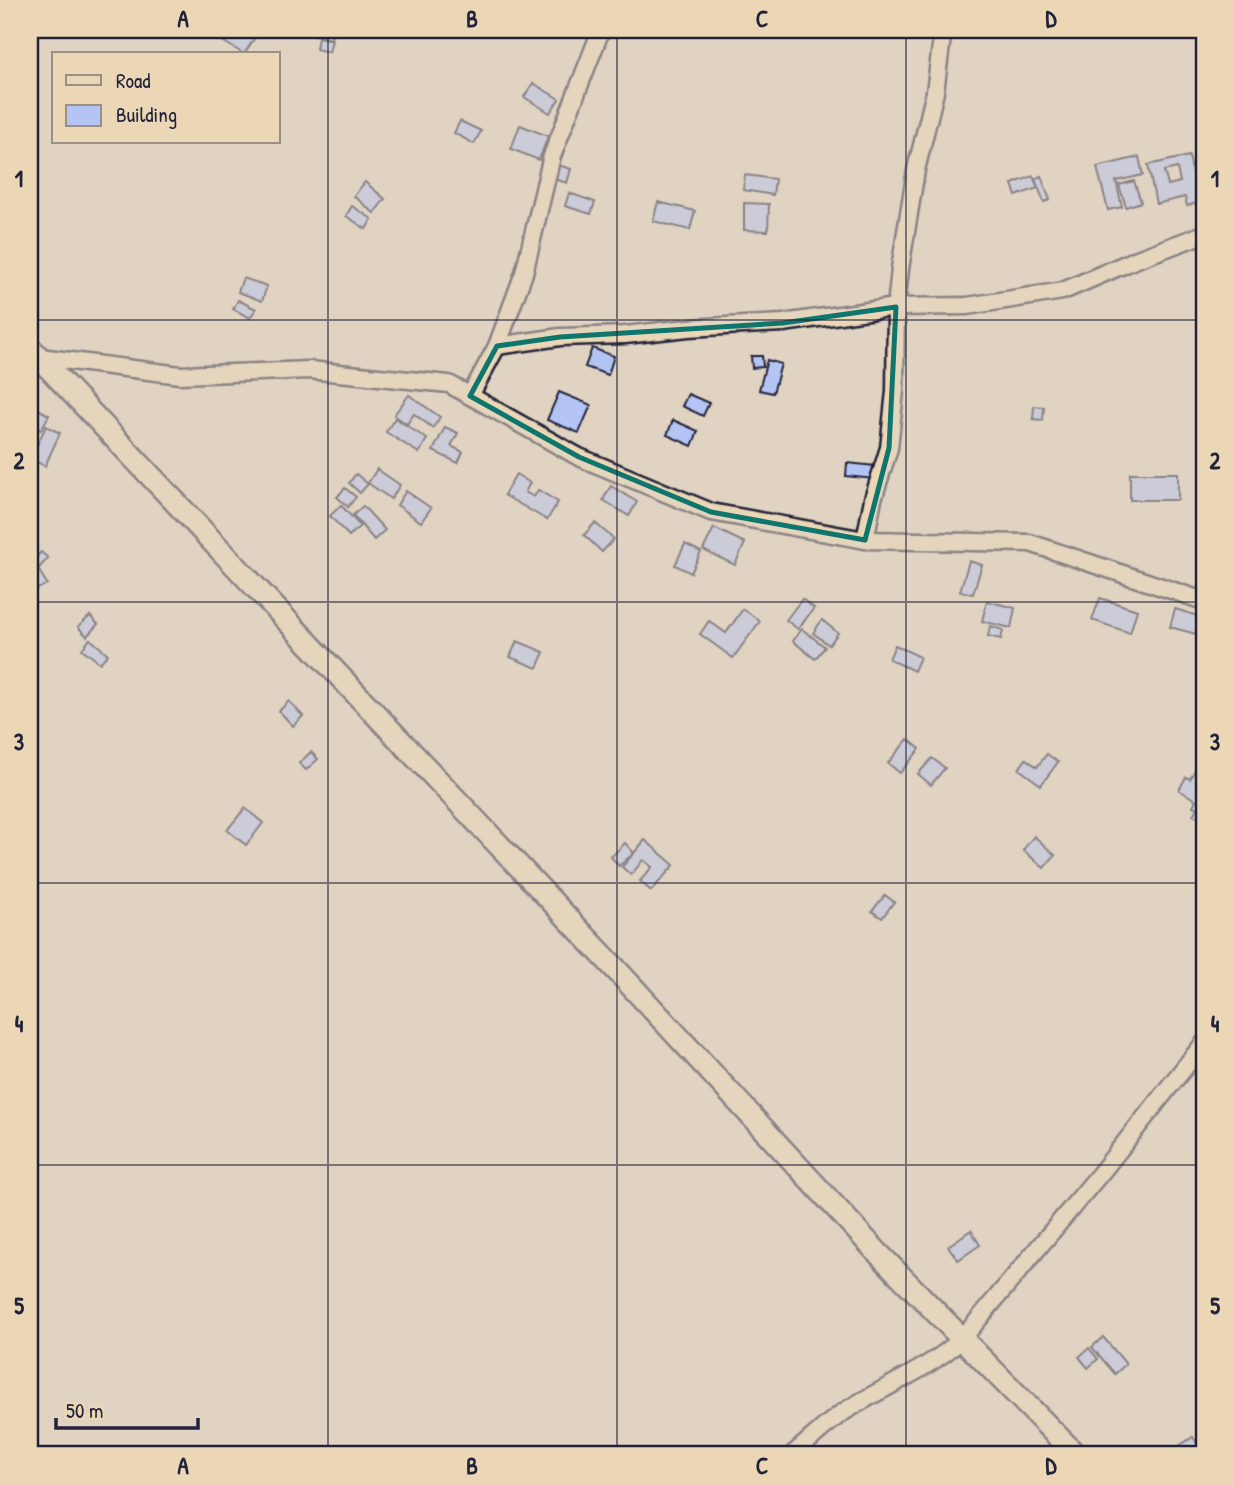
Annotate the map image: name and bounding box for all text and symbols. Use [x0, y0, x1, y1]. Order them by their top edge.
text: A [177, 3, 189, 34]
text: B [466, 3, 478, 34]
text: C [756, 3, 768, 34]
text: D [1046, 3, 1058, 34]
legend [52, 52, 280, 144]
text: Road [116, 66, 150, 95]
text: Building [116, 100, 177, 129]
text: 1 [15, 163, 23, 194]
text: 1 [1211, 163, 1219, 194]
text: 2 [14, 445, 25, 476]
text: 2 [1210, 445, 1221, 476]
text: 3 [14, 726, 24, 757]
text: 3 [1210, 726, 1220, 757]
text: 4 [15, 1008, 24, 1039]
text: 4 [1211, 1008, 1220, 1039]
text: 5 [14, 1290, 24, 1321]
text: 5 [1210, 1290, 1220, 1321]
scale bar [56, 1387, 198, 1431]
text: 50 m [66, 1396, 103, 1425]
text: A [177, 1450, 189, 1481]
text: B [466, 1450, 478, 1481]
text: C [756, 1450, 768, 1481]
text: D [1046, 1450, 1058, 1481]

